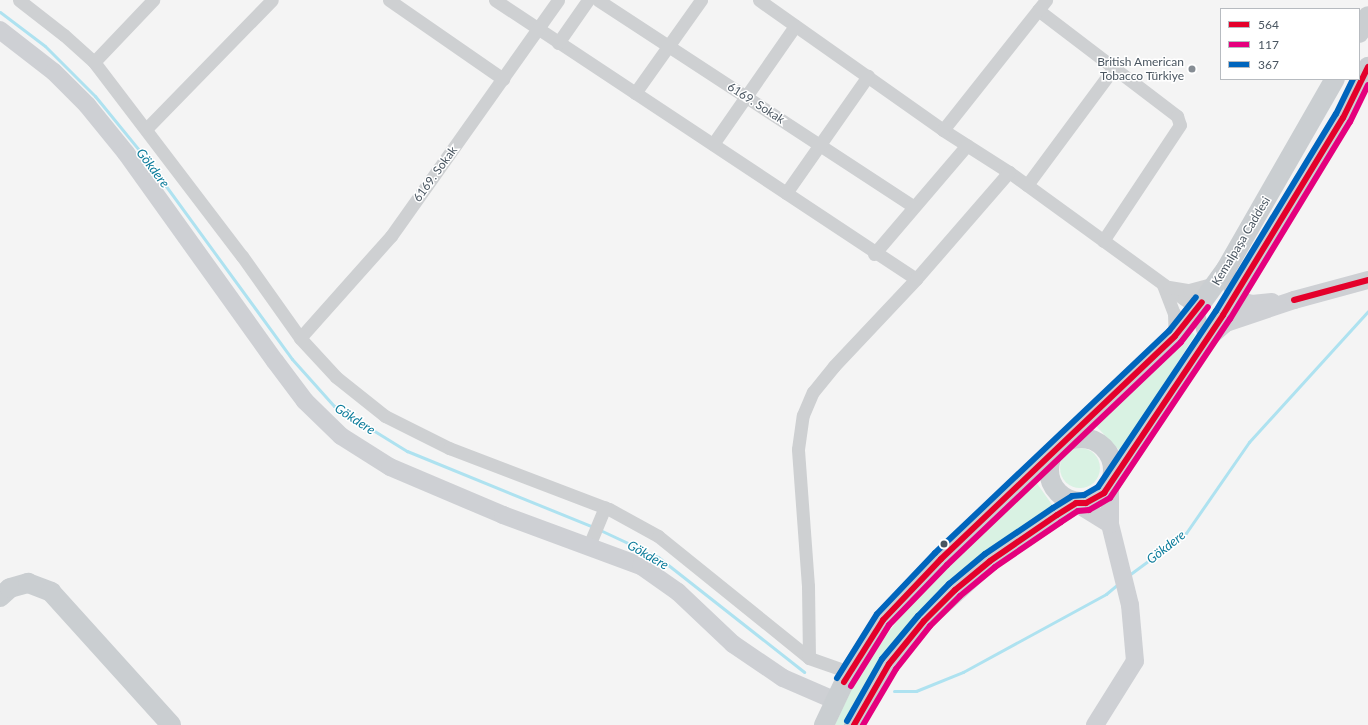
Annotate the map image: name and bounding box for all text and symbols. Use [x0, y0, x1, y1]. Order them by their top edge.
legend [1220, 8, 1360, 80]
text: 564 [1258, 17, 1279, 32]
text: 117 [1258, 37, 1279, 52]
place label: British American Tobacco Türkiye [1097, 55, 1184, 83]
text: 367 [1258, 57, 1279, 72]
marker: British American Tobacco Türkiye [1187, 64, 1197, 74]
street label: 6169. Sokak [725, 79, 787, 127]
street label: 6169. Sokak [410, 143, 460, 205]
water label: Gökdere [133, 145, 173, 191]
street label: Kemalpaşa Caddesi [1209, 194, 1273, 288]
water label: Gökdere [332, 400, 378, 438]
water label: Gökdere [1144, 527, 1188, 567]
water label: Gökdere [625, 537, 671, 573]
unlabelled marker [939, 539, 949, 549]

